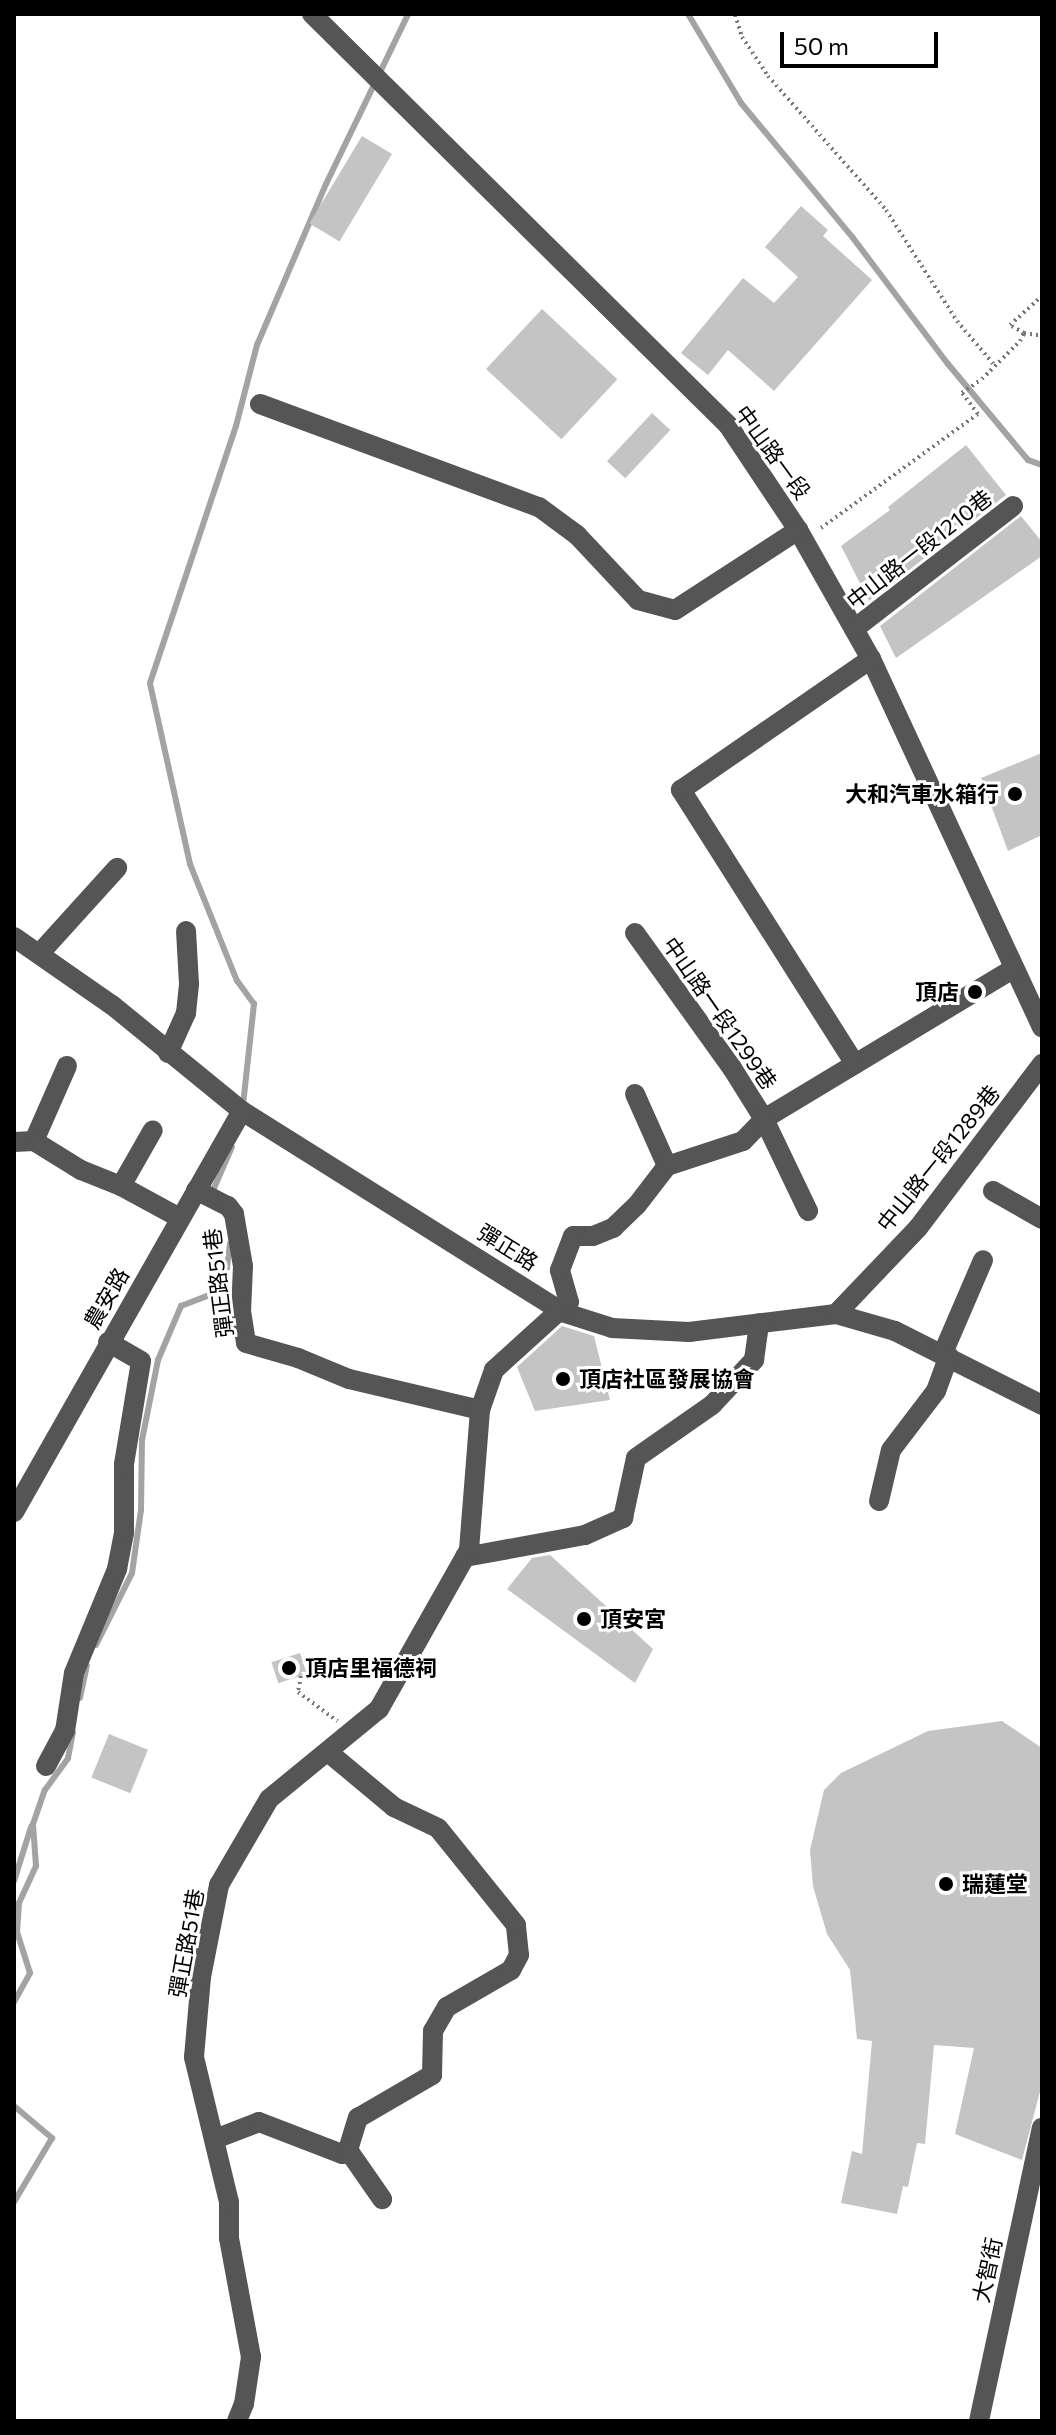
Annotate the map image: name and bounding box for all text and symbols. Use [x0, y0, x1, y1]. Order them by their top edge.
scale bar [784, 16, 942, 66]
text: 50 m [794, 31, 849, 60]
street label: 中山路一段 [730, 400, 816, 504]
street label: 中山路一段1210巷 [841, 484, 997, 614]
place label: 大和汽車水箱行 [845, 781, 999, 807]
marker: 大和汽車水箱行 [1006, 785, 1024, 803]
street label: 中山路一段1299巷 [657, 932, 783, 1094]
place label: 頂店 [915, 979, 959, 1005]
marker: 頂店 [966, 983, 984, 1001]
street label: 中山路一段1289巷 [871, 1080, 1005, 1236]
street label: 彈正路 [473, 1218, 543, 1276]
street label: 彈正路51巷 [198, 1227, 238, 1339]
street label: 農安路 [78, 1263, 134, 1333]
place label: 頂店社區發展協會 [579, 1366, 755, 1392]
marker: 頂店社區發展協會 [554, 1370, 572, 1388]
place label: 頂安宮 [600, 1606, 666, 1632]
marker: 頂安宮 [575, 1610, 593, 1628]
place label: 頂店里福德祠 [305, 1655, 437, 1681]
marker: 頂店里福德祠 [280, 1659, 298, 1677]
place label: 瑞蓮堂 [962, 1871, 1028, 1897]
marker: 瑞蓮堂 [937, 1875, 955, 1893]
street label: 彈正路51巷 [163, 1887, 209, 1999]
street label: 大智街 [967, 2235, 1007, 2305]

